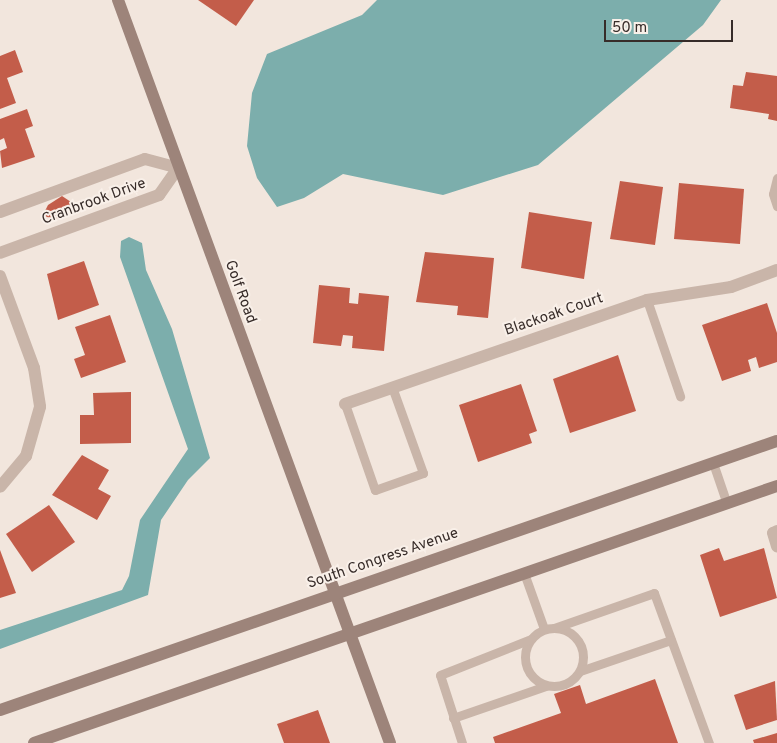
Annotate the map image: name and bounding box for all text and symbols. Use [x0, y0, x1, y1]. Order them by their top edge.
scale bar [607, 10, 736, 42]
text: 50 m [612, 19, 647, 38]
street label: Cranbrook Drive [39, 175, 149, 229]
street label: Golf Road [220, 258, 260, 326]
street label: Blackoak Court [502, 290, 606, 340]
street label: South Congress Avenue [305, 525, 461, 593]

